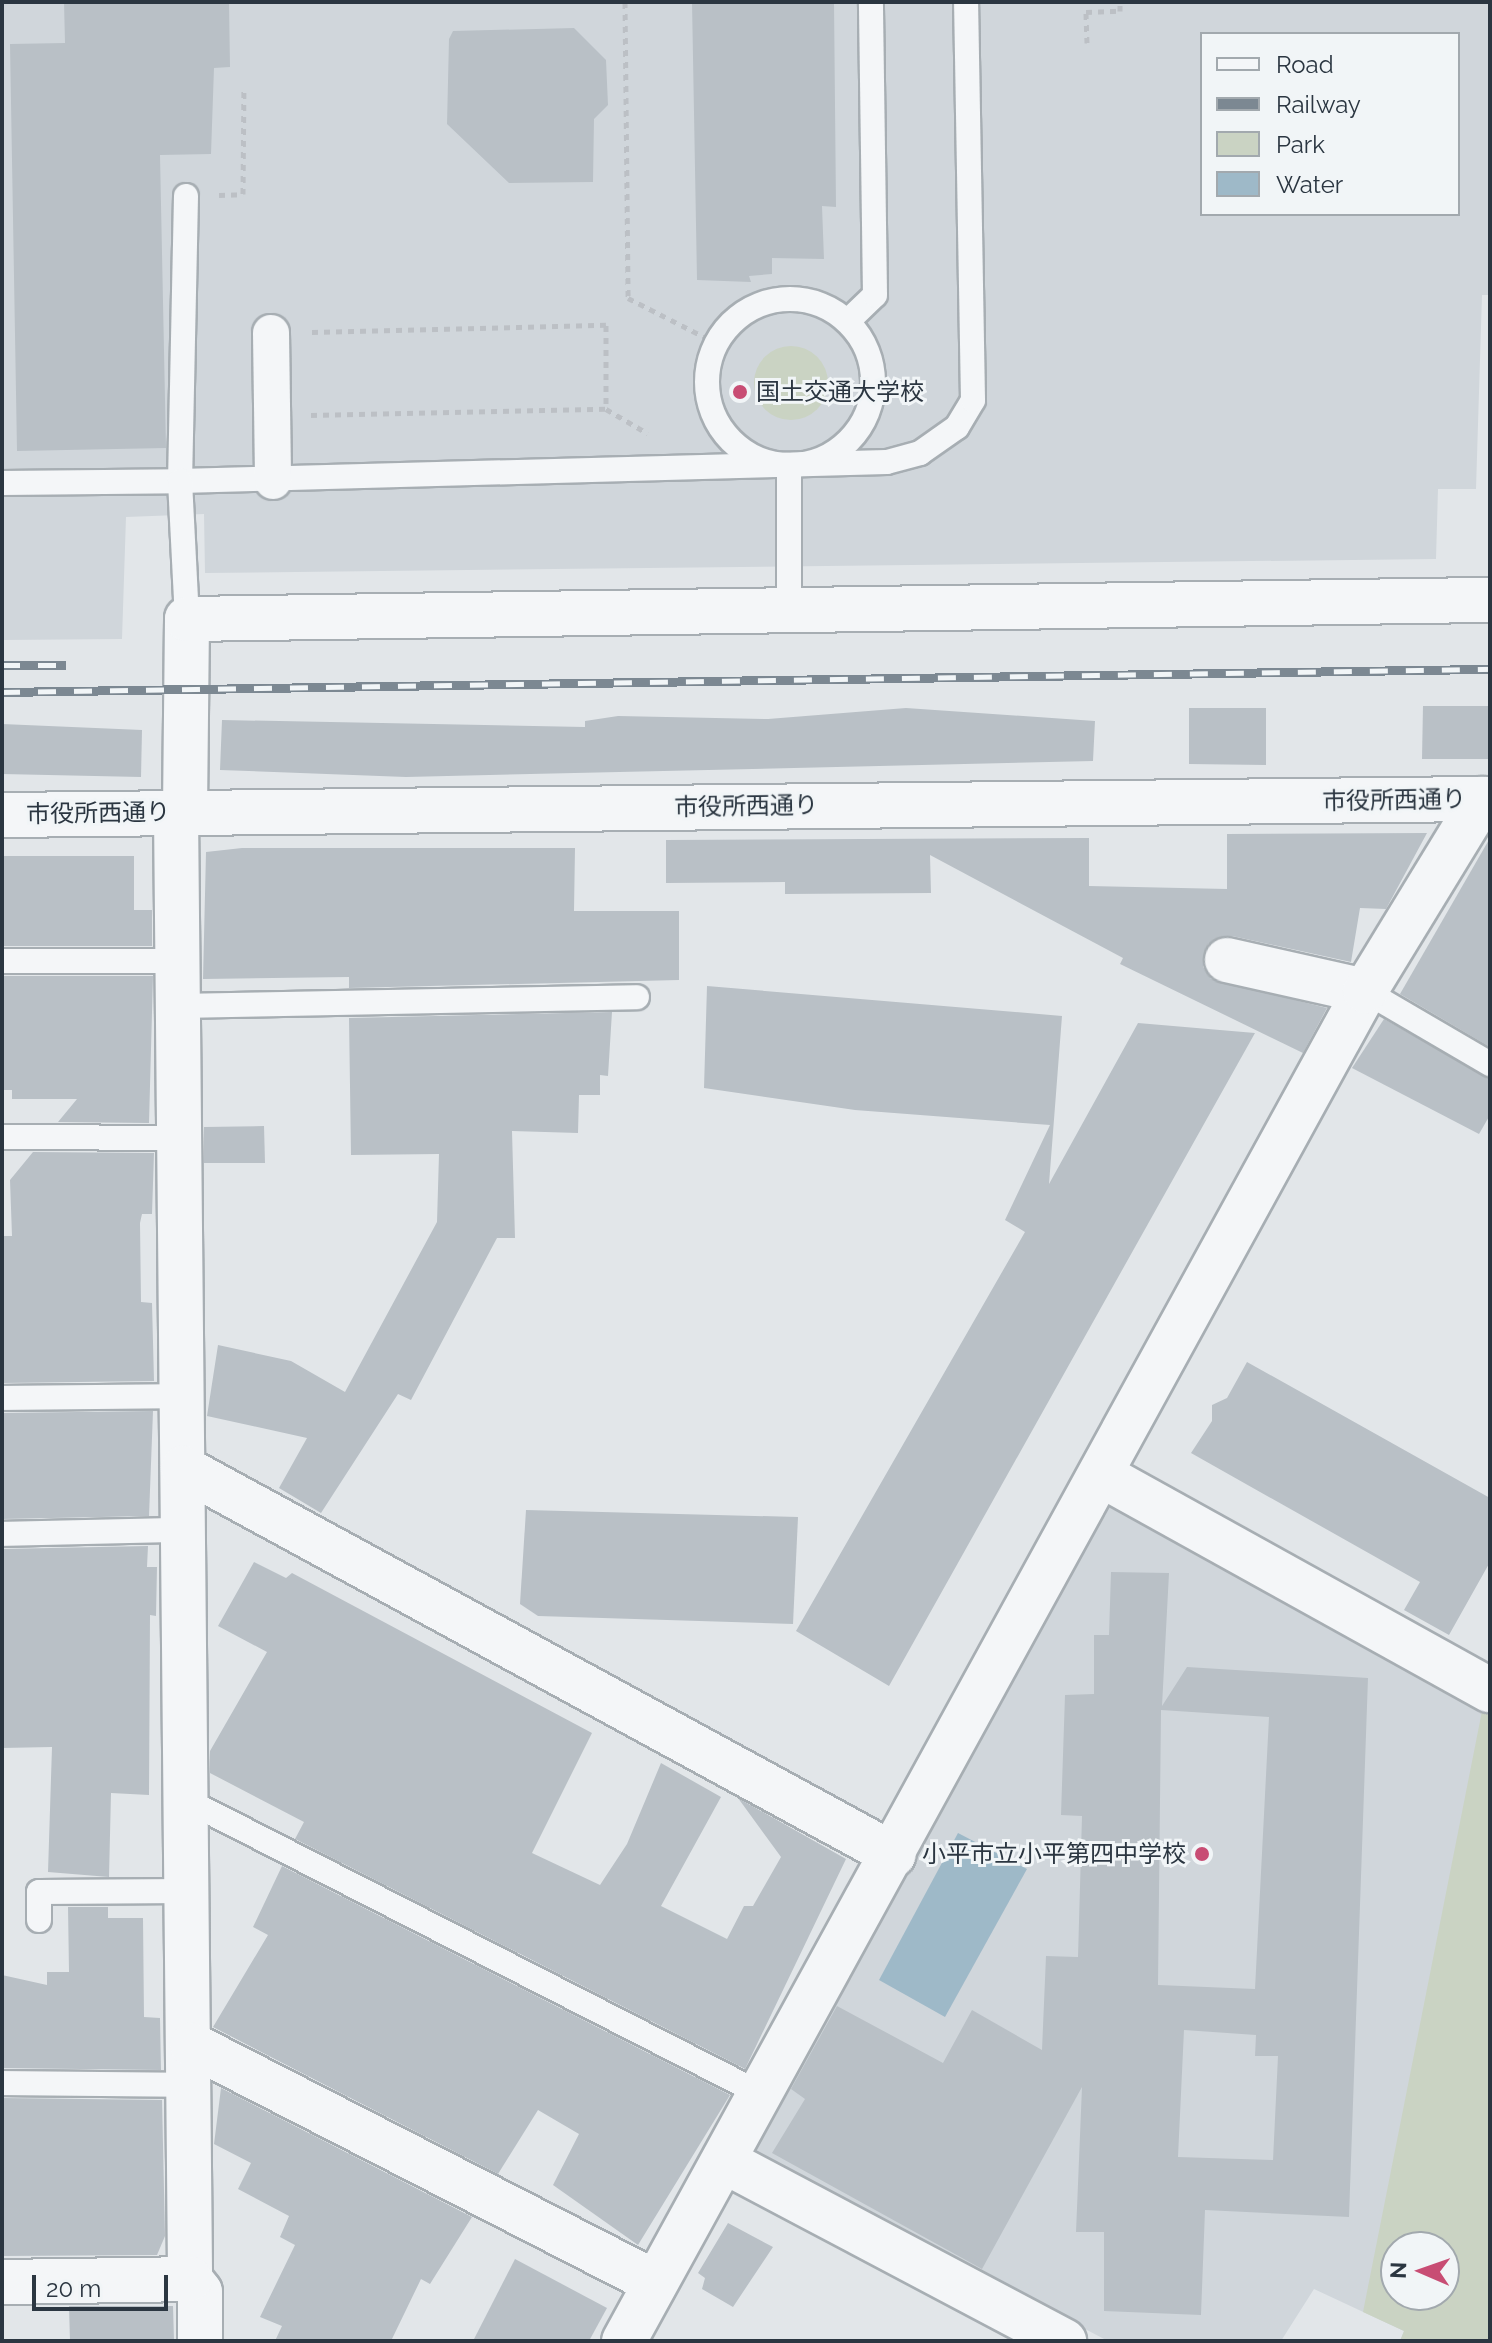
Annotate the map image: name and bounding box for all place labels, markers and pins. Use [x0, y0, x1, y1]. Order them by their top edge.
place label: 国土交通大学校 [756, 378, 924, 406]
marker: 国土交通大学校 [731, 383, 749, 401]
place label: 小平市立小平第四中学校 [922, 1840, 1186, 1868]
marker: 小平市立小平第四中学校 [1193, 1845, 1211, 1863]

